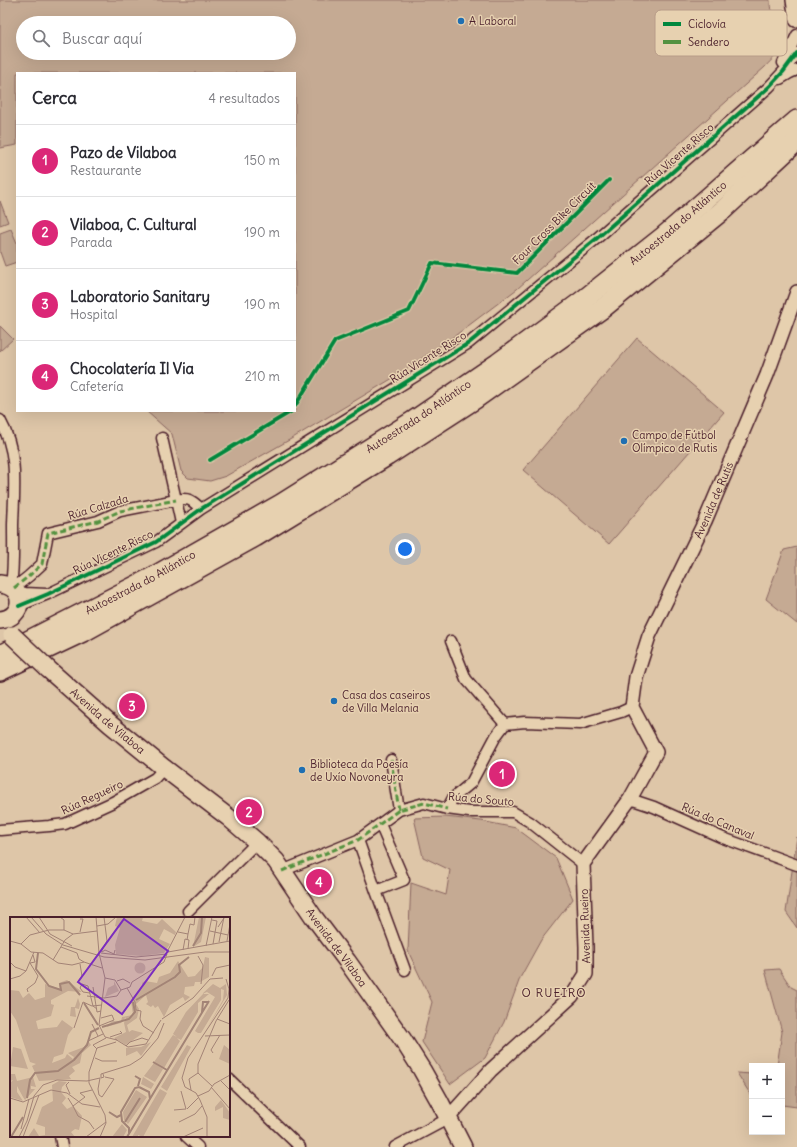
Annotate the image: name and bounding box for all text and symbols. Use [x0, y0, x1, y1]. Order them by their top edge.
legend [655, 10, 787, 56]
place label: A Laboral [469, 14, 516, 28]
search box [16, 16, 296, 60]
marker: A Laboral [456, 16, 466, 26]
text: Ciclovía [688, 17, 726, 31]
icon: search [30, 27, 52, 49]
text: Buscar aquí [62, 29, 142, 48]
text: Sendero [688, 35, 729, 49]
text: Cerca [32, 87, 77, 109]
text: 4 resultados [208, 90, 280, 107]
street label: Rúa Vicente Risco [641, 120, 717, 188]
text: Pazo de Vilaboa [70, 143, 177, 162]
text: 1 [42, 152, 48, 169]
text: 150 m [244, 152, 280, 169]
text: Restaurante [70, 162, 142, 179]
street label: Four Cross Bike Circuit [510, 178, 599, 267]
street label: Autoestrada do Atlántico [626, 178, 729, 268]
text: Vilaboa, C. Cultural [70, 215, 197, 234]
text: 2 [41, 224, 49, 241]
text: 190 m [244, 224, 280, 241]
text: Parada [70, 234, 113, 251]
text: Laboratorio Sanitary [70, 287, 210, 306]
text: 3 [41, 296, 49, 313]
text: 190 m [244, 296, 280, 313]
text: Hospital [70, 306, 118, 323]
street label: Rúa Vicente Risco [387, 328, 469, 386]
text: Chocolatería Il Via [70, 359, 194, 378]
text: 4 [41, 368, 49, 385]
text: 210 m [245, 368, 280, 385]
street label: Autoestrada do Atlántico [363, 377, 473, 456]
text: Cafetería [70, 378, 124, 395]
place label: Campo de Fútbol Olímpico de Rutis [632, 428, 718, 455]
marker: Campo de Fútbol Olímpico de Rutis [619, 436, 629, 446]
street label: Avenida de Rutis [691, 460, 736, 541]
street label: Rúa Calzada [66, 491, 130, 523]
street label: Rúa Vicente Risco [71, 527, 155, 577]
your location [395, 539, 415, 559]
street label: Autoestrada do Atlántico [83, 547, 198, 617]
street label: Avenida de Vilaboa [67, 685, 148, 757]
place label: Casa dos caseiros de Villa Melania [342, 688, 430, 715]
pin: 3 [119, 691, 145, 721]
marker: Casa dos caseiros de Villa Melania [329, 696, 339, 706]
place label: Biblioteca da Poesía de Uxío Novoneyra [310, 757, 408, 784]
pin: 1 [489, 759, 515, 789]
marker: Biblioteca da Poesía de Uxío Novoneyra [297, 765, 307, 775]
street label: Rúa Regueiro [59, 777, 125, 817]
street label: Rúa do Souto [447, 789, 515, 809]
pin: 2 [236, 797, 262, 827]
street label: Rúa do Canaval [680, 799, 756, 843]
pin: 4 [306, 867, 332, 897]
street label: Avenida Rueiro [577, 888, 593, 964]
street label: Avenida de Vilaboa [303, 906, 370, 990]
inset map [10, 917, 230, 1137]
district label: O RUEIRO [521, 985, 587, 1000]
map controls [749, 1063, 785, 1135]
button: + [749, 1063, 785, 1099]
button: − [749, 1099, 785, 1135]

